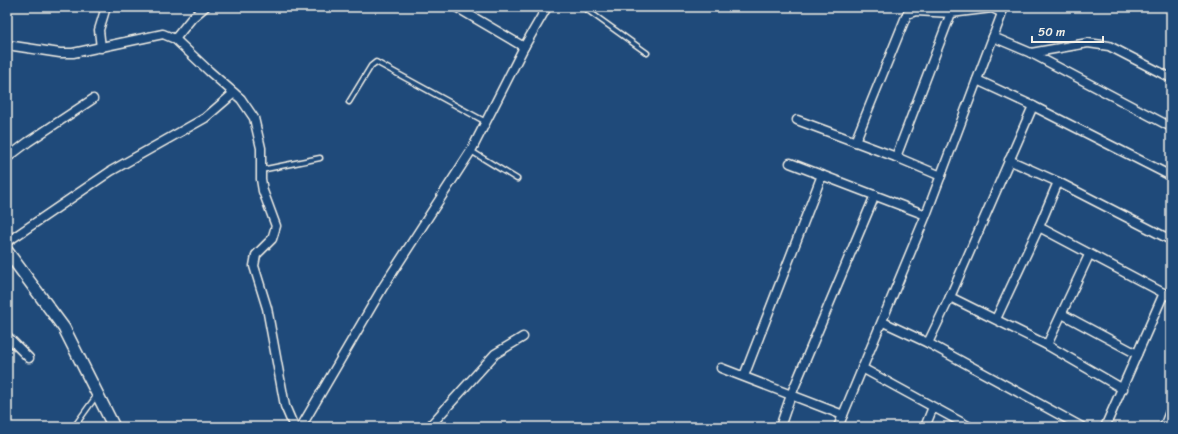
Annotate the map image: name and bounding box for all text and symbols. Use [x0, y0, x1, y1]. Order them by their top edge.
scale bar [1032, 18, 1103, 44]
text: 50 m [1038, 21, 1065, 43]

